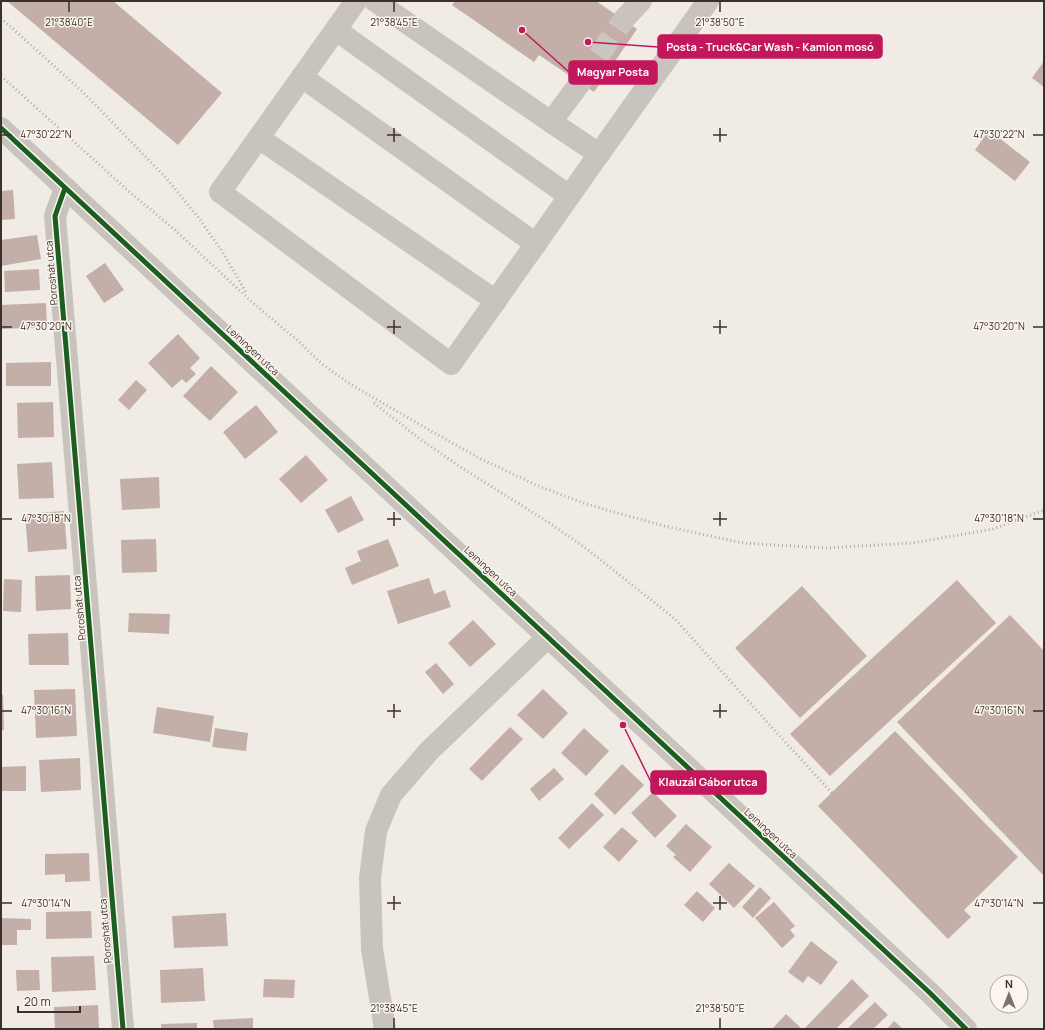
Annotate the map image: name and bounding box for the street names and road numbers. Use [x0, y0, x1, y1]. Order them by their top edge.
street label: Poroshát utca [41, 240, 61, 306]
street label: Leiningen utca [223, 322, 283, 378]
street label: Leiningen utca [461, 543, 521, 599]
street label: Poroshát utca [69, 575, 89, 641]
street label: Leiningen utca [741, 805, 801, 861]
street label: Poroshát utca [95, 898, 115, 964]

